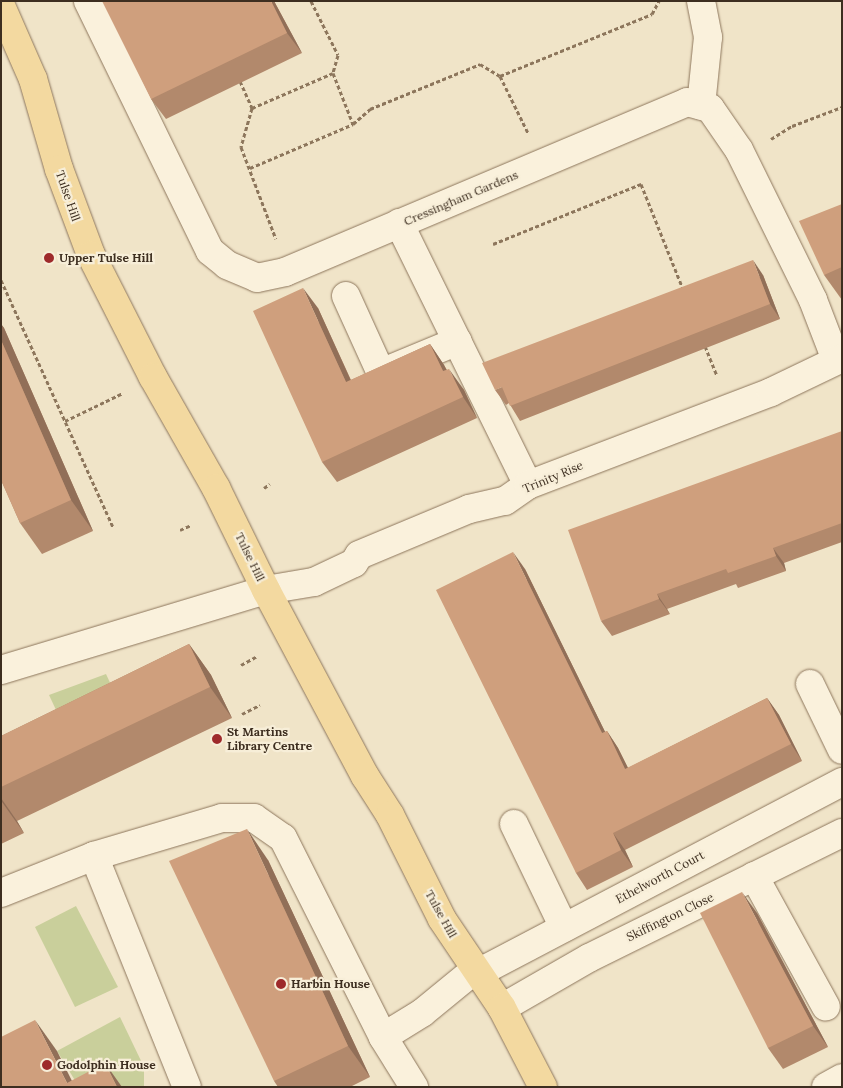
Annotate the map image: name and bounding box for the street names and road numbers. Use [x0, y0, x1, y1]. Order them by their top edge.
street label: Cressingham Gardens [402, 167, 520, 229]
street label: Tulse Hill [53, 169, 83, 223]
street label: Trinity Rise [521, 458, 585, 496]
street label: Tulse Hill [232, 530, 268, 584]
street label: Ethelworth Court [613, 848, 707, 906]
street label: Tulse Hill [422, 888, 460, 940]
street label: Skiffington Close [624, 890, 716, 944]

